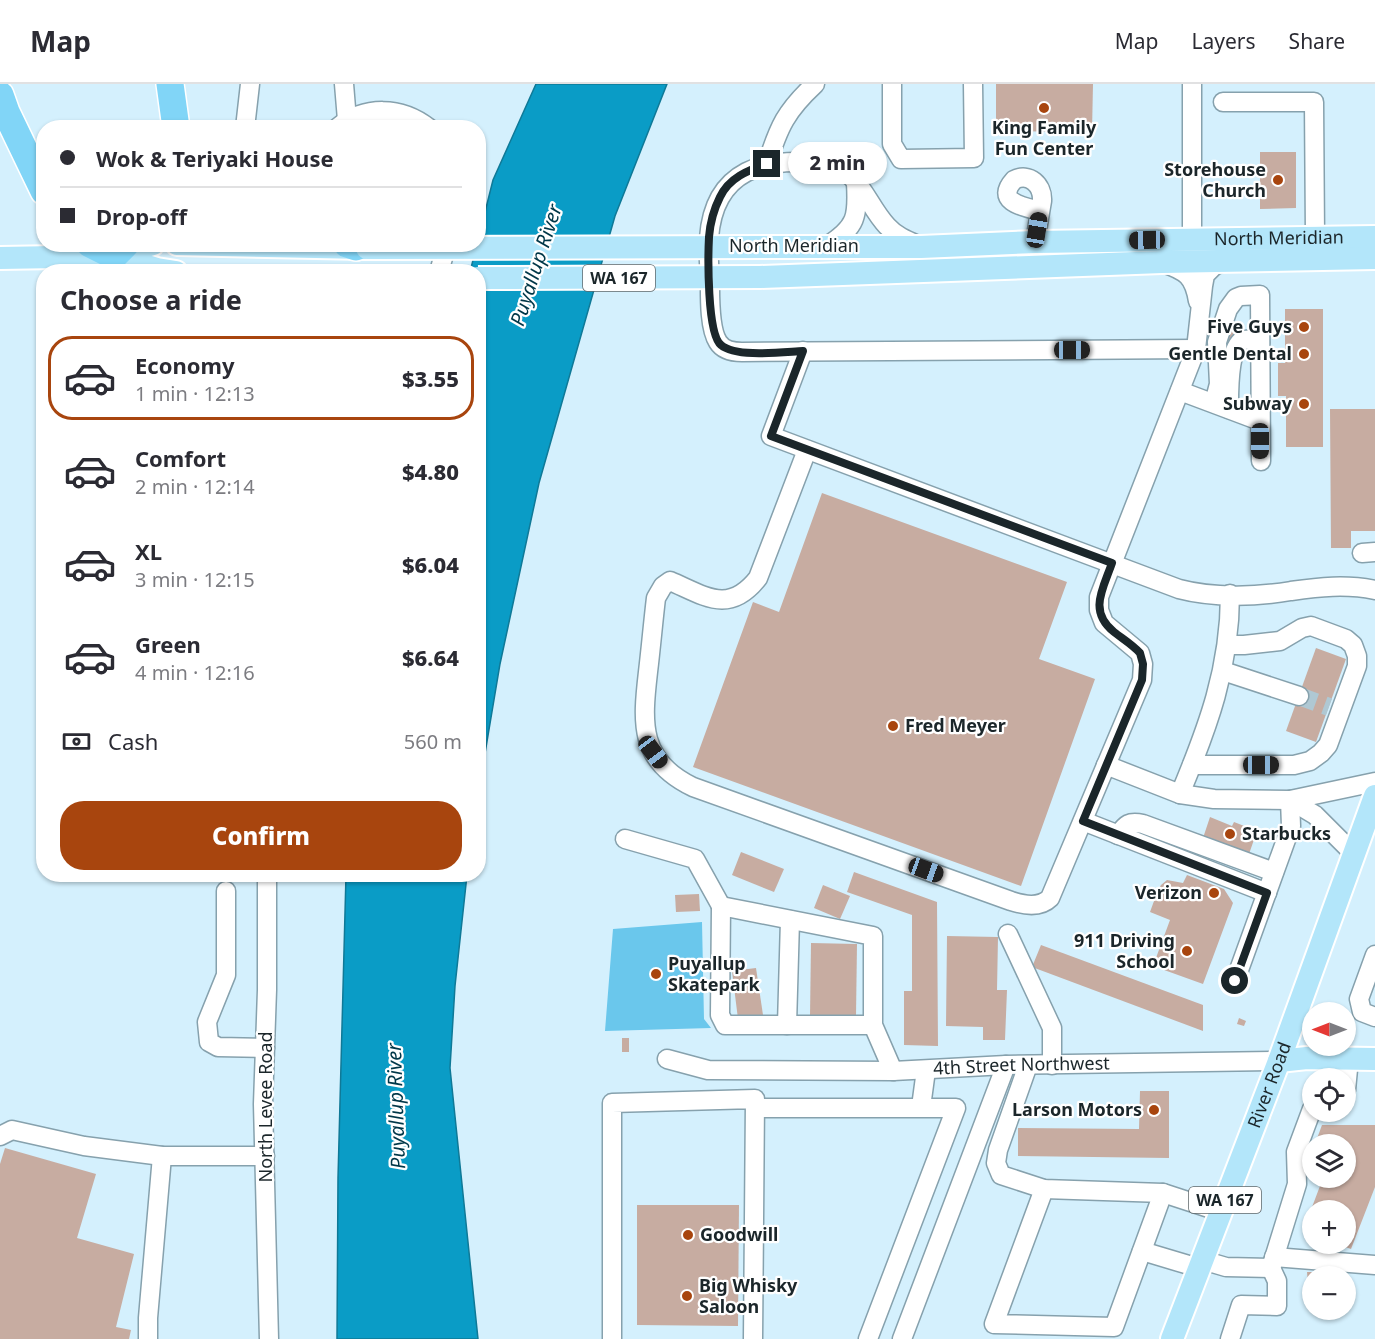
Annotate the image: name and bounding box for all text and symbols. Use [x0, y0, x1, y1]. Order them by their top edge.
text: Map [30, 22, 91, 60]
text: Map [1115, 27, 1159, 55]
text: Layers [1192, 27, 1256, 55]
text: Share [1289, 27, 1345, 55]
marker: King Family Fun Center [1037, 101, 1051, 115]
place label: King Family Fun Center [992, 115, 1097, 160]
text: Wok & Teriyaki House [96, 143, 334, 173]
callout: 2 min [788, 143, 887, 185]
text: 2 min [810, 149, 865, 176]
route end [753, 150, 780, 177]
place label: Storehouse Church [1164, 157, 1266, 202]
marker: Storehouse Church [1271, 173, 1285, 187]
water label: Puyallup River [503, 200, 568, 329]
text: Drop-off [96, 201, 187, 231]
car [1025, 211, 1049, 249]
street label: North Meridian [1214, 224, 1344, 250]
car [1129, 231, 1165, 249]
street label: North Meridian [729, 233, 859, 257]
road number: WA 167 [583, 265, 655, 291]
text: Choose a ride [60, 281, 242, 318]
place label: Five Guys [1207, 314, 1292, 338]
marker: Five Guys [1297, 320, 1311, 334]
car [1054, 341, 1090, 359]
place label: Gentle Dental [1168, 341, 1292, 365]
marker: Gentle Dental [1297, 347, 1311, 361]
text: Economy [135, 350, 234, 380]
icon: car [63, 351, 117, 405]
text: $3.55 [402, 363, 459, 393]
text: 1 min · 12:13 [135, 380, 255, 407]
place label: Subway [1223, 391, 1293, 415]
marker: Subway [1297, 397, 1311, 411]
car [1251, 423, 1269, 459]
text: Comfort [135, 443, 226, 473]
icon: car [63, 444, 117, 498]
text: $4.80 [402, 456, 459, 486]
text: 2 min · 12:14 [135, 473, 255, 500]
text: XL [135, 536, 162, 566]
icon: car [63, 537, 117, 591]
text: $6.04 [402, 549, 459, 579]
text: 3 min · 12:15 [135, 566, 255, 593]
text: Green [135, 629, 201, 659]
icon: car [63, 630, 117, 684]
text: $6.64 [402, 642, 459, 672]
text: 4 min · 12:16 [135, 659, 255, 686]
place label: Fred Meyer [905, 713, 1006, 737]
marker: Fred Meyer [886, 719, 900, 733]
icon: cash [60, 725, 93, 758]
text: Cash [108, 726, 158, 756]
text: 560 m [404, 728, 462, 755]
car [635, 732, 671, 772]
car [1243, 756, 1279, 774]
button: Confirm [60, 801, 462, 870]
place label: Starbucks [1242, 821, 1331, 845]
marker: Starbucks [1223, 827, 1237, 841]
car [906, 855, 946, 885]
place label: Verizon [1135, 880, 1202, 904]
marker: Verizon [1207, 886, 1221, 900]
place label: 911 Driving School [1074, 928, 1175, 973]
marker: 911 Driving School [1180, 944, 1194, 958]
place label: Puyallup Skatepark [668, 951, 761, 996]
marker: Puyallup Skatepark [649, 967, 663, 981]
route start [1221, 967, 1248, 994]
north arrow [1302, 1002, 1356, 1056]
map controls [1302, 1002, 1356, 1320]
street label: North Levee Road [253, 1032, 277, 1182]
street label: River Road [1241, 1038, 1296, 1131]
water label: Puyallup River [380, 1041, 411, 1170]
street label: 4th Street Northwest [932, 1050, 1110, 1080]
button: locate [1302, 1068, 1356, 1122]
place label: Larson Motors [1012, 1097, 1142, 1121]
marker: Larson Motors [1147, 1103, 1161, 1117]
button: layers [1302, 1134, 1356, 1188]
road number: WA 167 [1189, 1187, 1261, 1213]
button: + [1302, 1200, 1356, 1254]
place label: Goodwill [700, 1222, 778, 1246]
marker: Goodwill [681, 1228, 695, 1242]
button: − [1302, 1266, 1356, 1320]
place label: Big Whisky Saloon [699, 1273, 798, 1318]
marker: Big Whisky Saloon [680, 1289, 694, 1303]

